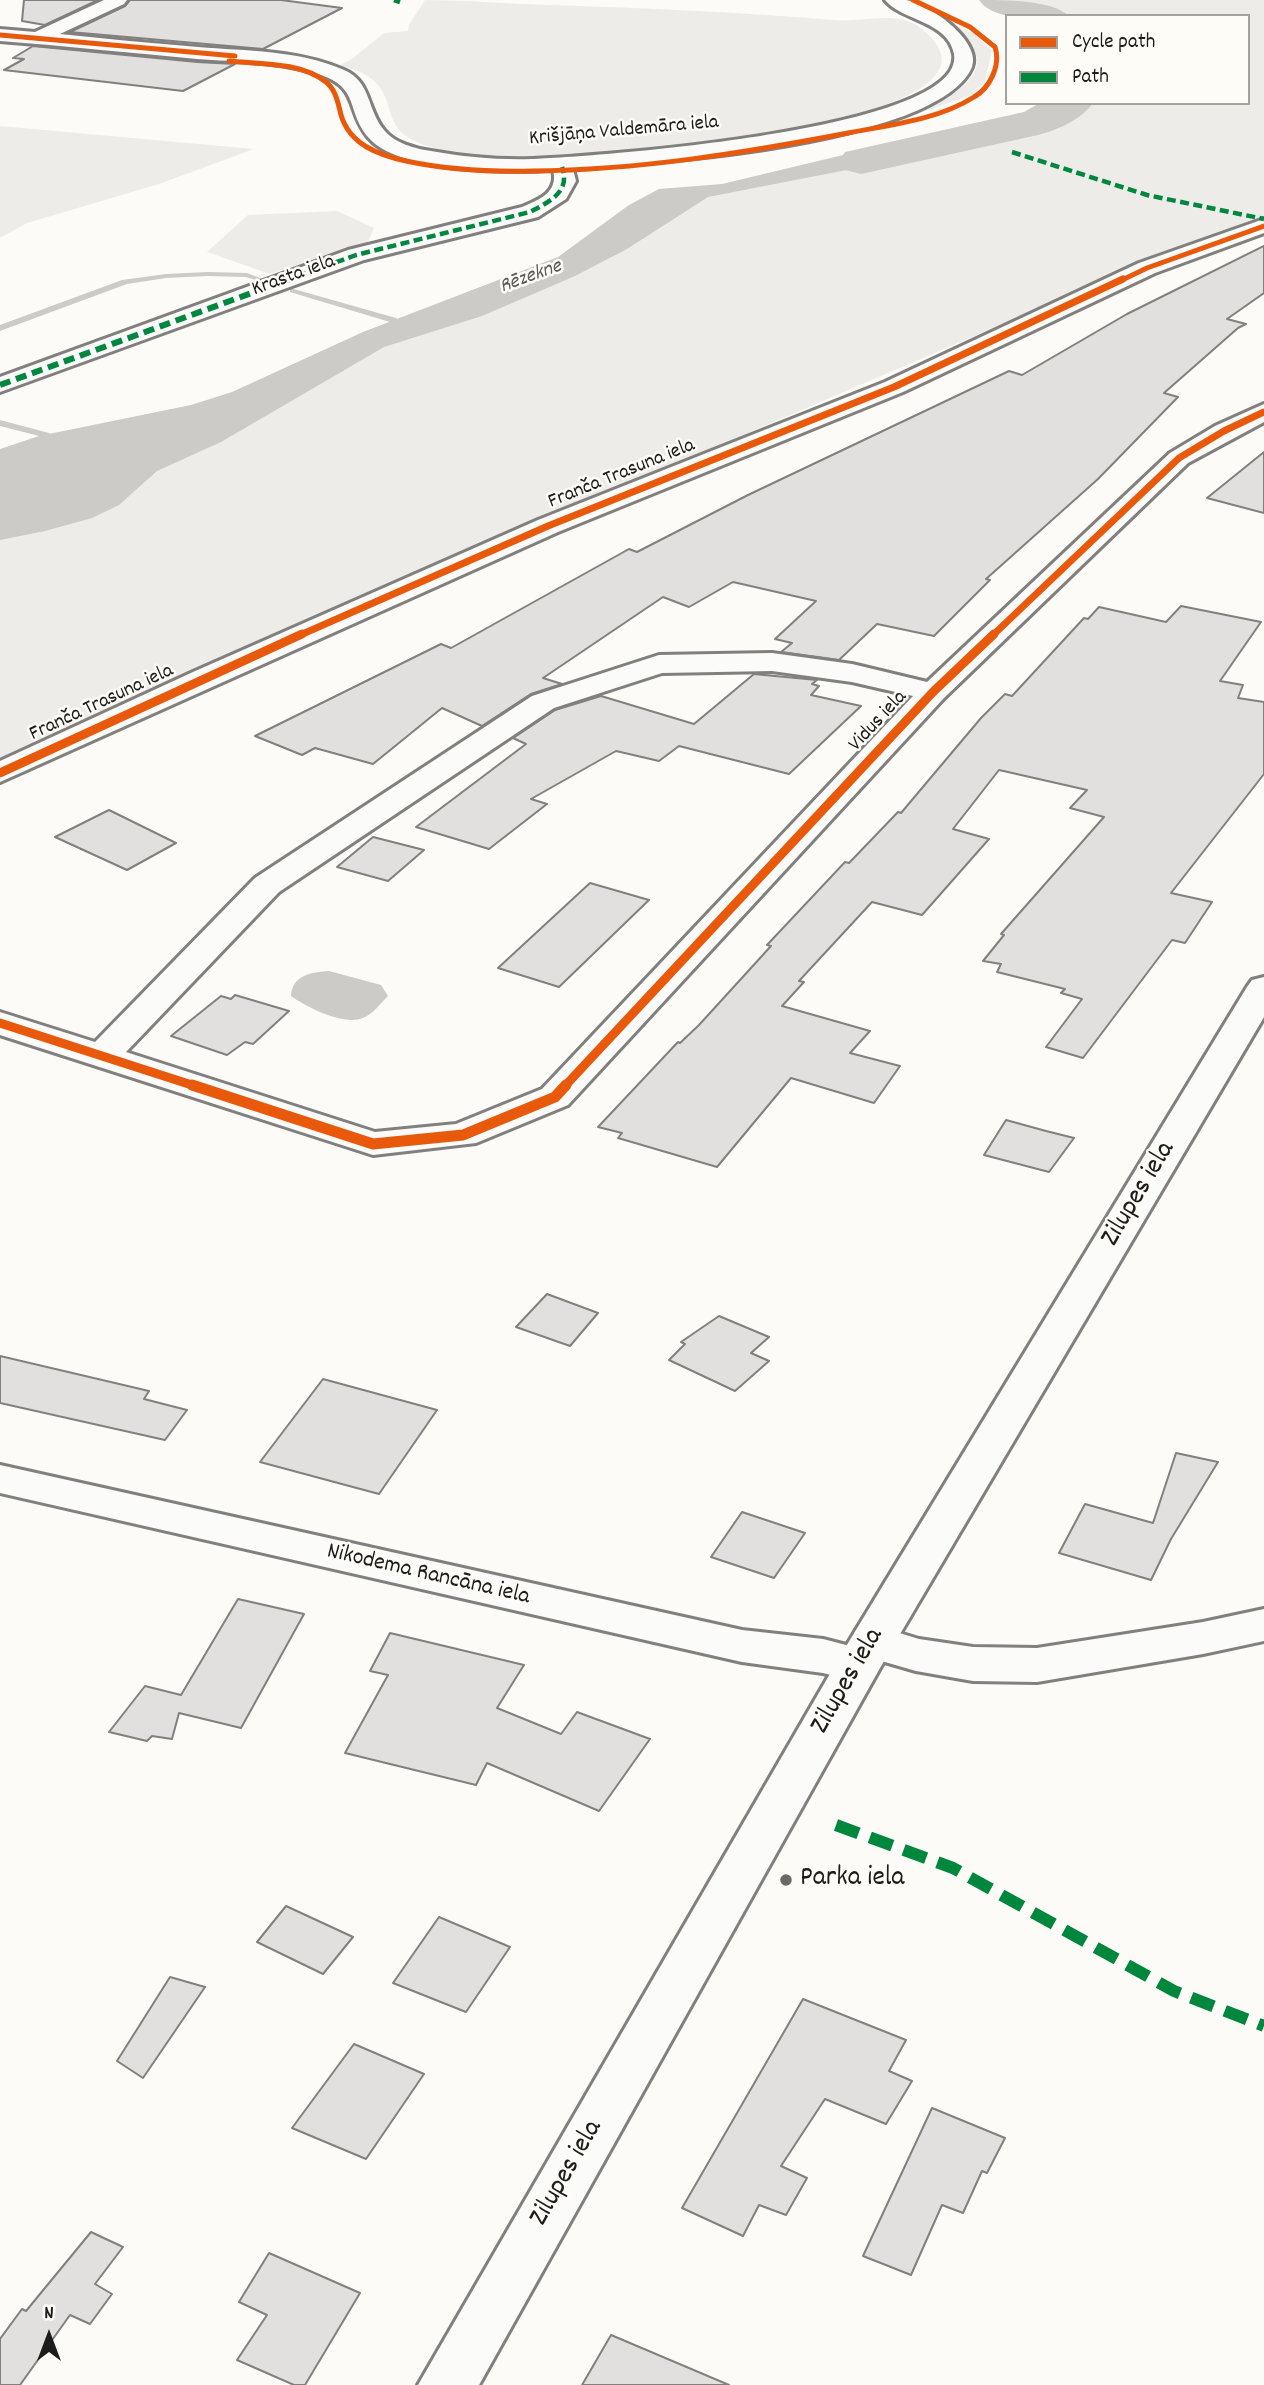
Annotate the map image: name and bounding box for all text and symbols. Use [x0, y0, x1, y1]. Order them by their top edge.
legend [1005, 14, 1250, 105]
text: Cycle path [1072, 28, 1155, 58]
text: Path [1072, 63, 1109, 93]
street label: Krišjāņa Valdemāra iela [528, 111, 720, 153]
street label: Krasta iela [249, 250, 339, 304]
water label: Rēzekne [497, 255, 565, 301]
street label: Franča Trasuna iela [545, 434, 699, 516]
street label: Franča Trasuna iela [26, 660, 178, 748]
street label: Vidus iela [844, 686, 914, 758]
street label: Zilupes iela [1096, 1136, 1184, 1254]
street label: Nikodema Rancāna iela [324, 1539, 532, 1613]
street label: Zilupes iela [805, 1623, 893, 1741]
place label: Parka iela [800, 1863, 904, 1897]
marker: Parka iela [778, 1872, 794, 1888]
street label: Zilupes iela [524, 2115, 612, 2233]
north arrow [14, 2301, 84, 2371]
text: N [44, 2301, 54, 2328]

